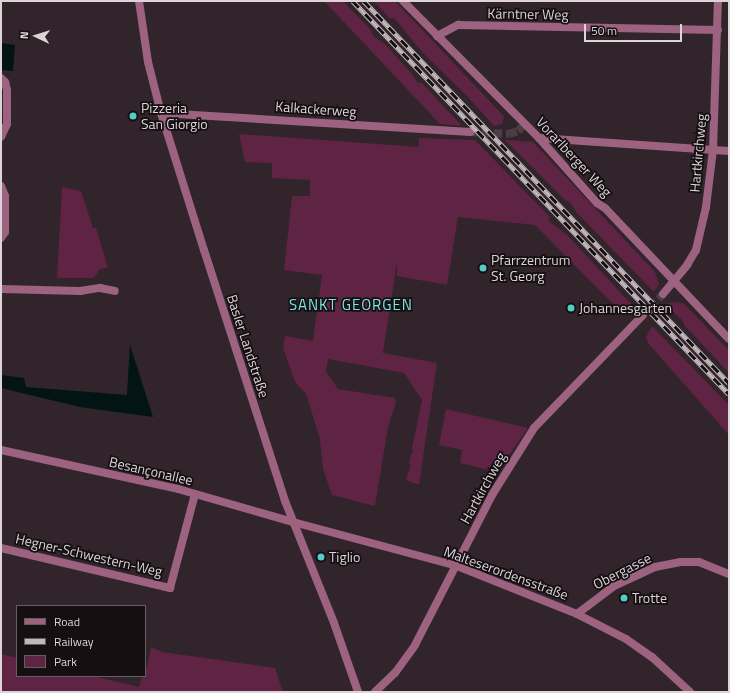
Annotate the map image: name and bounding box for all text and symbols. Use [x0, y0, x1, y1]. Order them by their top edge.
street label: Kärntner Weg [487, 5, 569, 23]
north arrow [16, 16, 56, 56]
scale bar [586, 16, 684, 42]
text: 50 m [591, 21, 617, 40]
text: N [16, 31, 32, 40]
street label: Kalkackerweg [275, 98, 357, 120]
place label: Pizzeria San Giorgio [141, 100, 208, 132]
marker: Pizzeria San Giorgio [128, 111, 138, 121]
street label: Hartkirchweg [686, 113, 710, 193]
street label: Vorarlberger Weg [533, 114, 615, 200]
place label: Pfarrzentrum St. Georg [491, 252, 570, 284]
marker: Pfarrzentrum St. Georg [478, 263, 488, 273]
street label: Basler Landstraße [223, 292, 273, 400]
district label: SANKT GEORGEN [289, 296, 413, 314]
place label: Johannesgarten [579, 300, 672, 316]
marker: Johannesgarten [566, 303, 576, 313]
street label: Hartkirchweg [456, 449, 510, 527]
street label: Besançonallee [108, 453, 194, 489]
street label: Hegner-Schwestern-Weg [14, 530, 164, 580]
street label: Malteserordensstraße [441, 543, 571, 603]
place label: Tiglio [329, 549, 360, 565]
street label: Obergasse [590, 549, 654, 593]
marker: Tiglio [316, 552, 326, 562]
place label: Trotte [632, 590, 667, 606]
marker: Trotte [619, 593, 629, 603]
legend [16, 605, 146, 677]
text: Road [54, 612, 80, 631]
text: Railway [54, 632, 94, 651]
text: Park [54, 652, 77, 671]

